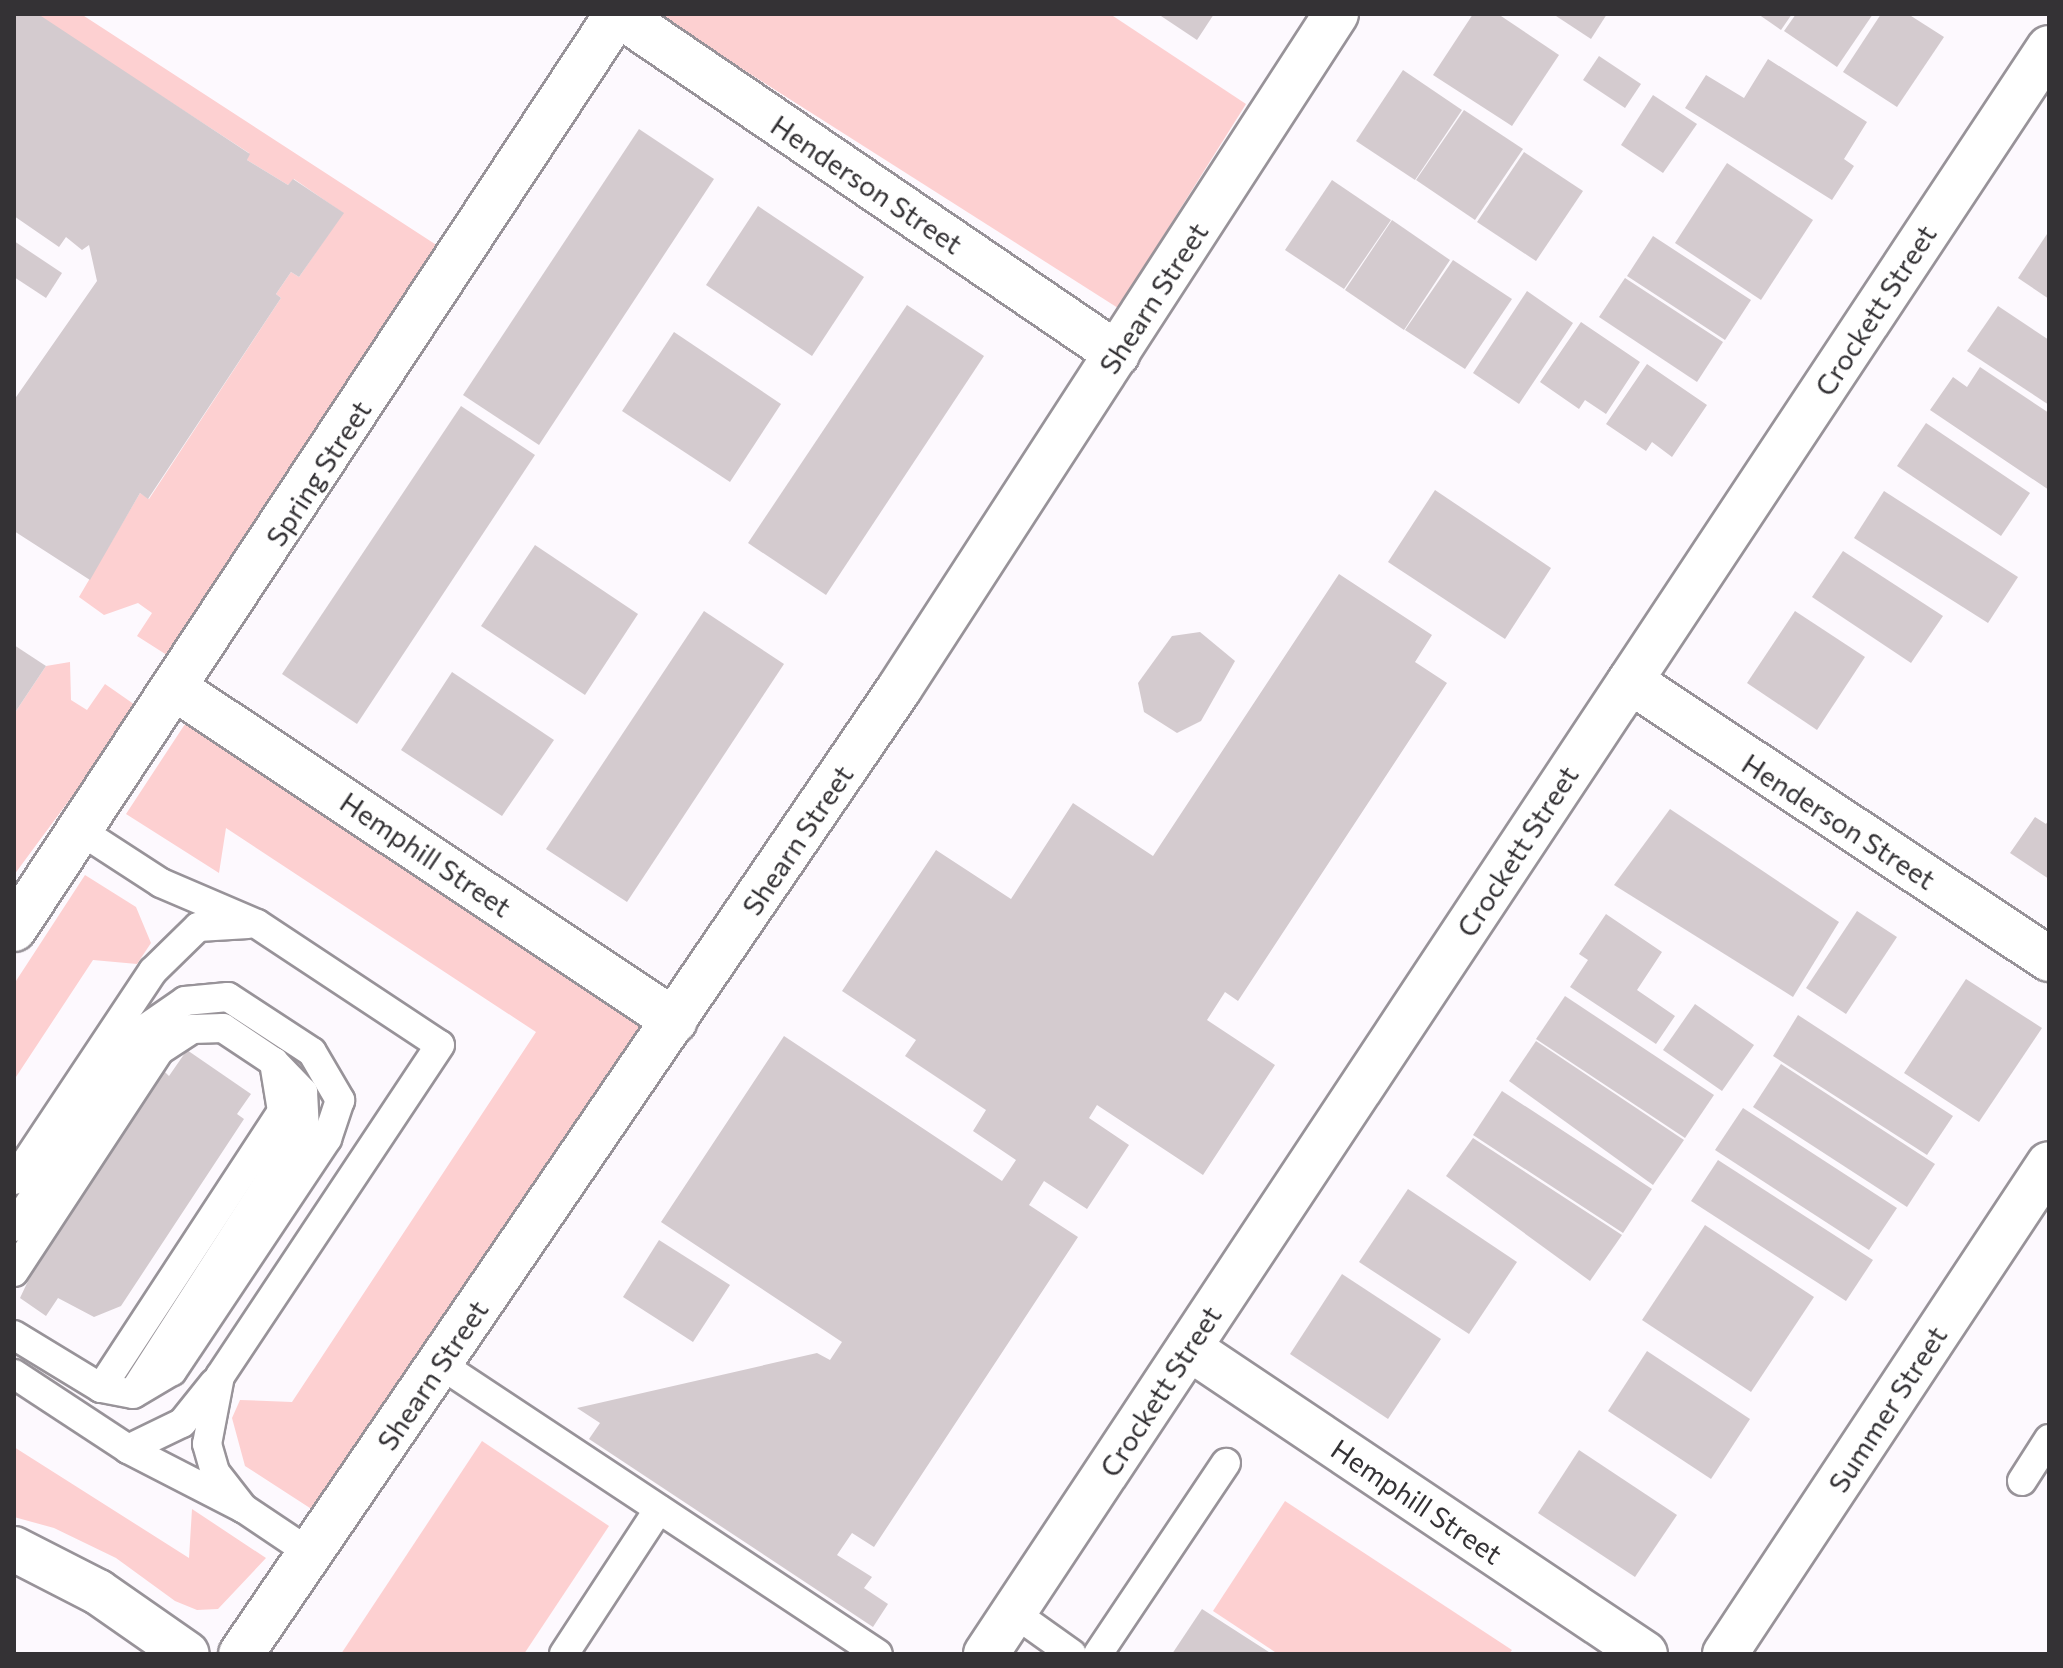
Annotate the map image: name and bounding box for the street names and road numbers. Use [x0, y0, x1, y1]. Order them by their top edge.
street label: Henderson Street [765, 108, 969, 260]
street label: Shearn Street [1092, 216, 1214, 380]
street label: Crockett Street [1807, 218, 1943, 402]
street label: Spring Street [258, 394, 378, 552]
street label: Henderson Street [1736, 746, 1942, 896]
street label: Shearn Street [735, 759, 859, 921]
street label: Crockett Street [1449, 759, 1585, 943]
street label: Hemphill Street [334, 785, 518, 923]
street label: Shearn Street [370, 1294, 494, 1456]
street label: Crockett Street [1092, 1299, 1228, 1483]
street label: Summer Street [1821, 1320, 1953, 1498]
street label: Hemphill Street [1325, 1432, 1509, 1570]

